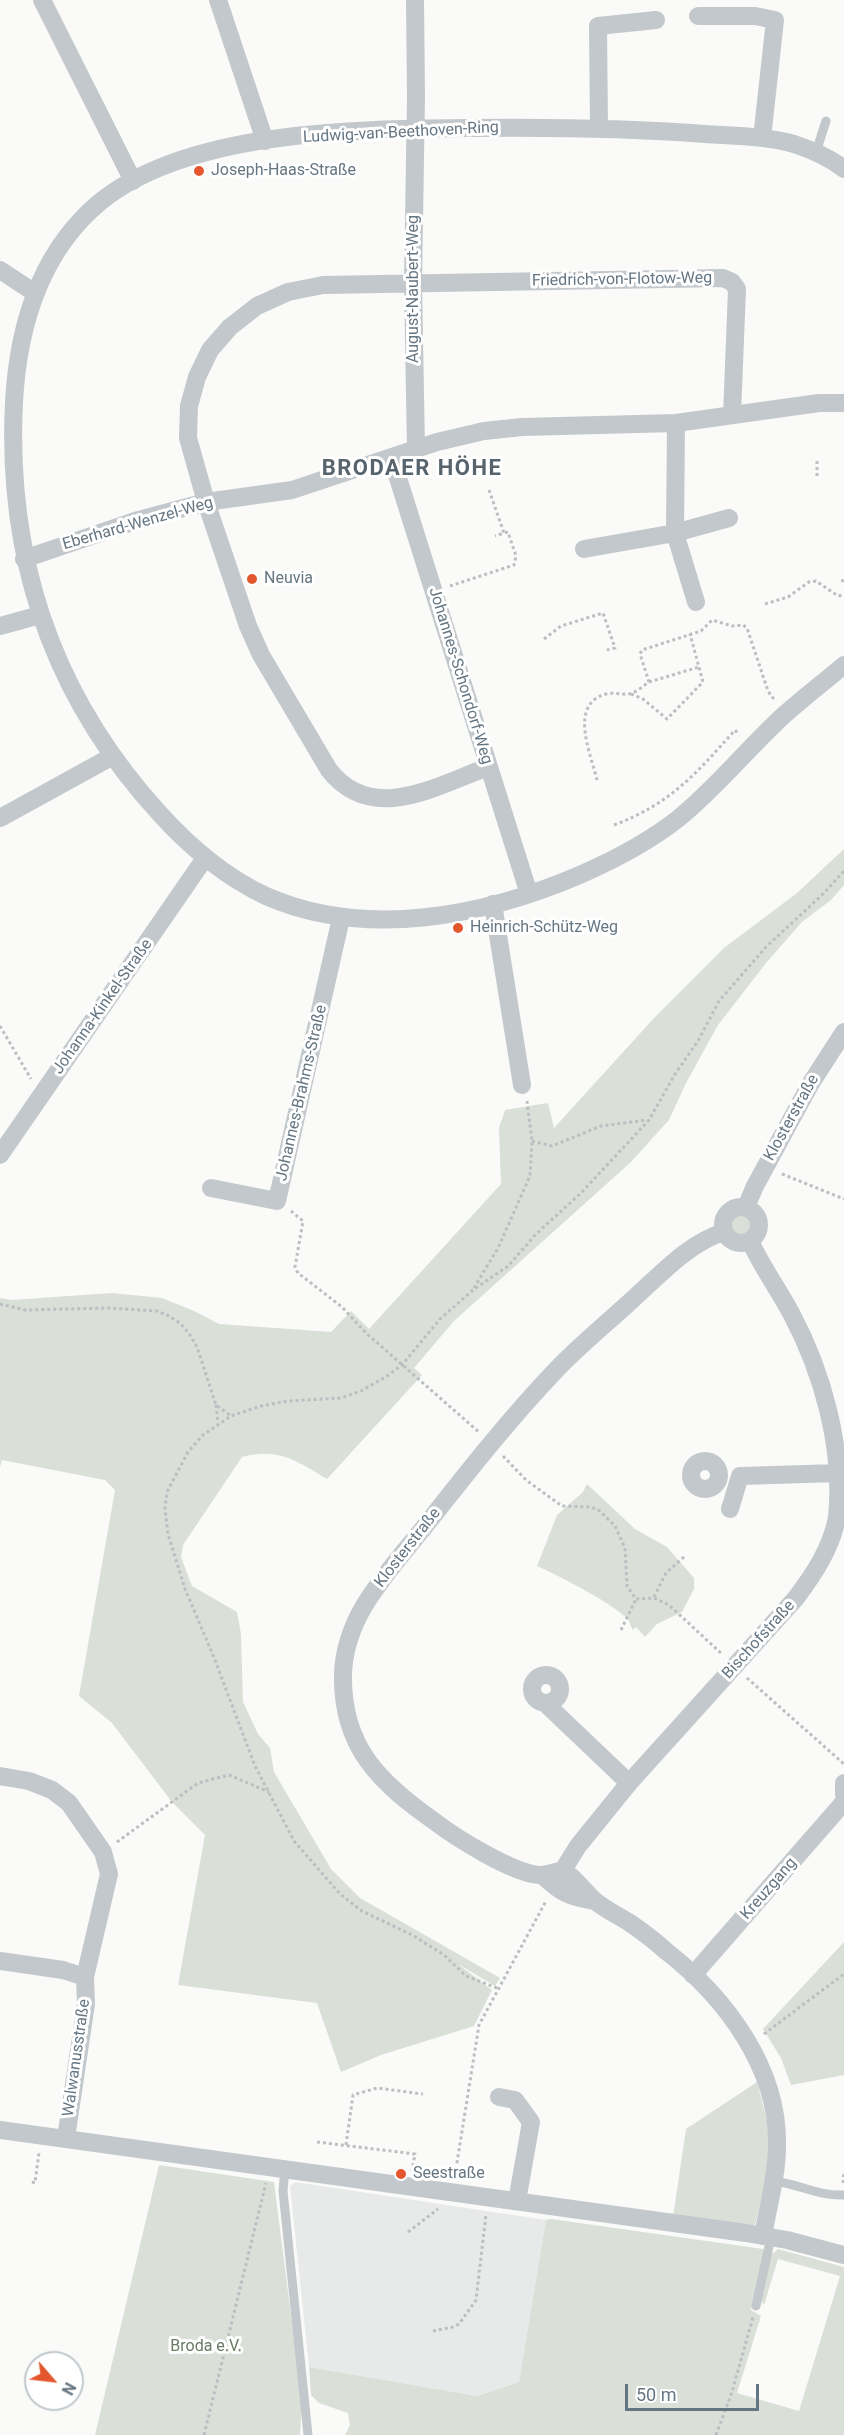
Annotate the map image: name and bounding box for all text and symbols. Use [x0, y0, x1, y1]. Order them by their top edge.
street label: Ludwig-van-Beethoven-Ring [303, 118, 499, 148]
place label: Joseph-Haas-Straße [211, 161, 356, 181]
marker: Joseph-Haas-Straße [192, 164, 206, 178]
street label: August-Naubert-Weg [404, 215, 424, 363]
street label: Friedrich-von-Flotow-Weg [532, 269, 712, 291]
district label: BRODAER HÖHE [322, 456, 502, 482]
street label: Eberhard-Wenzel-Weg [61, 493, 215, 555]
place label: Neuvia [264, 569, 313, 589]
marker: Neuvia [245, 572, 259, 586]
street label: Johannes-Schondorf-Weg [424, 585, 496, 767]
place label: Heinrich-Schütz-Weg [470, 918, 618, 938]
marker: Heinrich-Schütz-Weg [451, 921, 465, 935]
street label: Johanna-Kinkel-Straße [49, 936, 157, 1078]
street label: Johannes-Brahms-Straße [272, 1003, 332, 1183]
street label: Klosterstraße [760, 1071, 824, 1165]
street label: Klosterstraße [371, 1504, 445, 1592]
street label: Bischofstraße [719, 1597, 799, 1683]
street label: Kreuzgang [737, 1854, 801, 1924]
street label: Walwanusstraße [59, 1998, 95, 2118]
place label: Seestraße [413, 2164, 485, 2184]
marker: Seestraße [394, 2167, 408, 2181]
park label: Broda e.V. [170, 2337, 242, 2357]
north arrow [24, 2351, 84, 2411]
scale bar [628, 2372, 762, 2410]
text: N [58, 2379, 80, 2398]
text: 50 m [636, 2384, 676, 2405]

